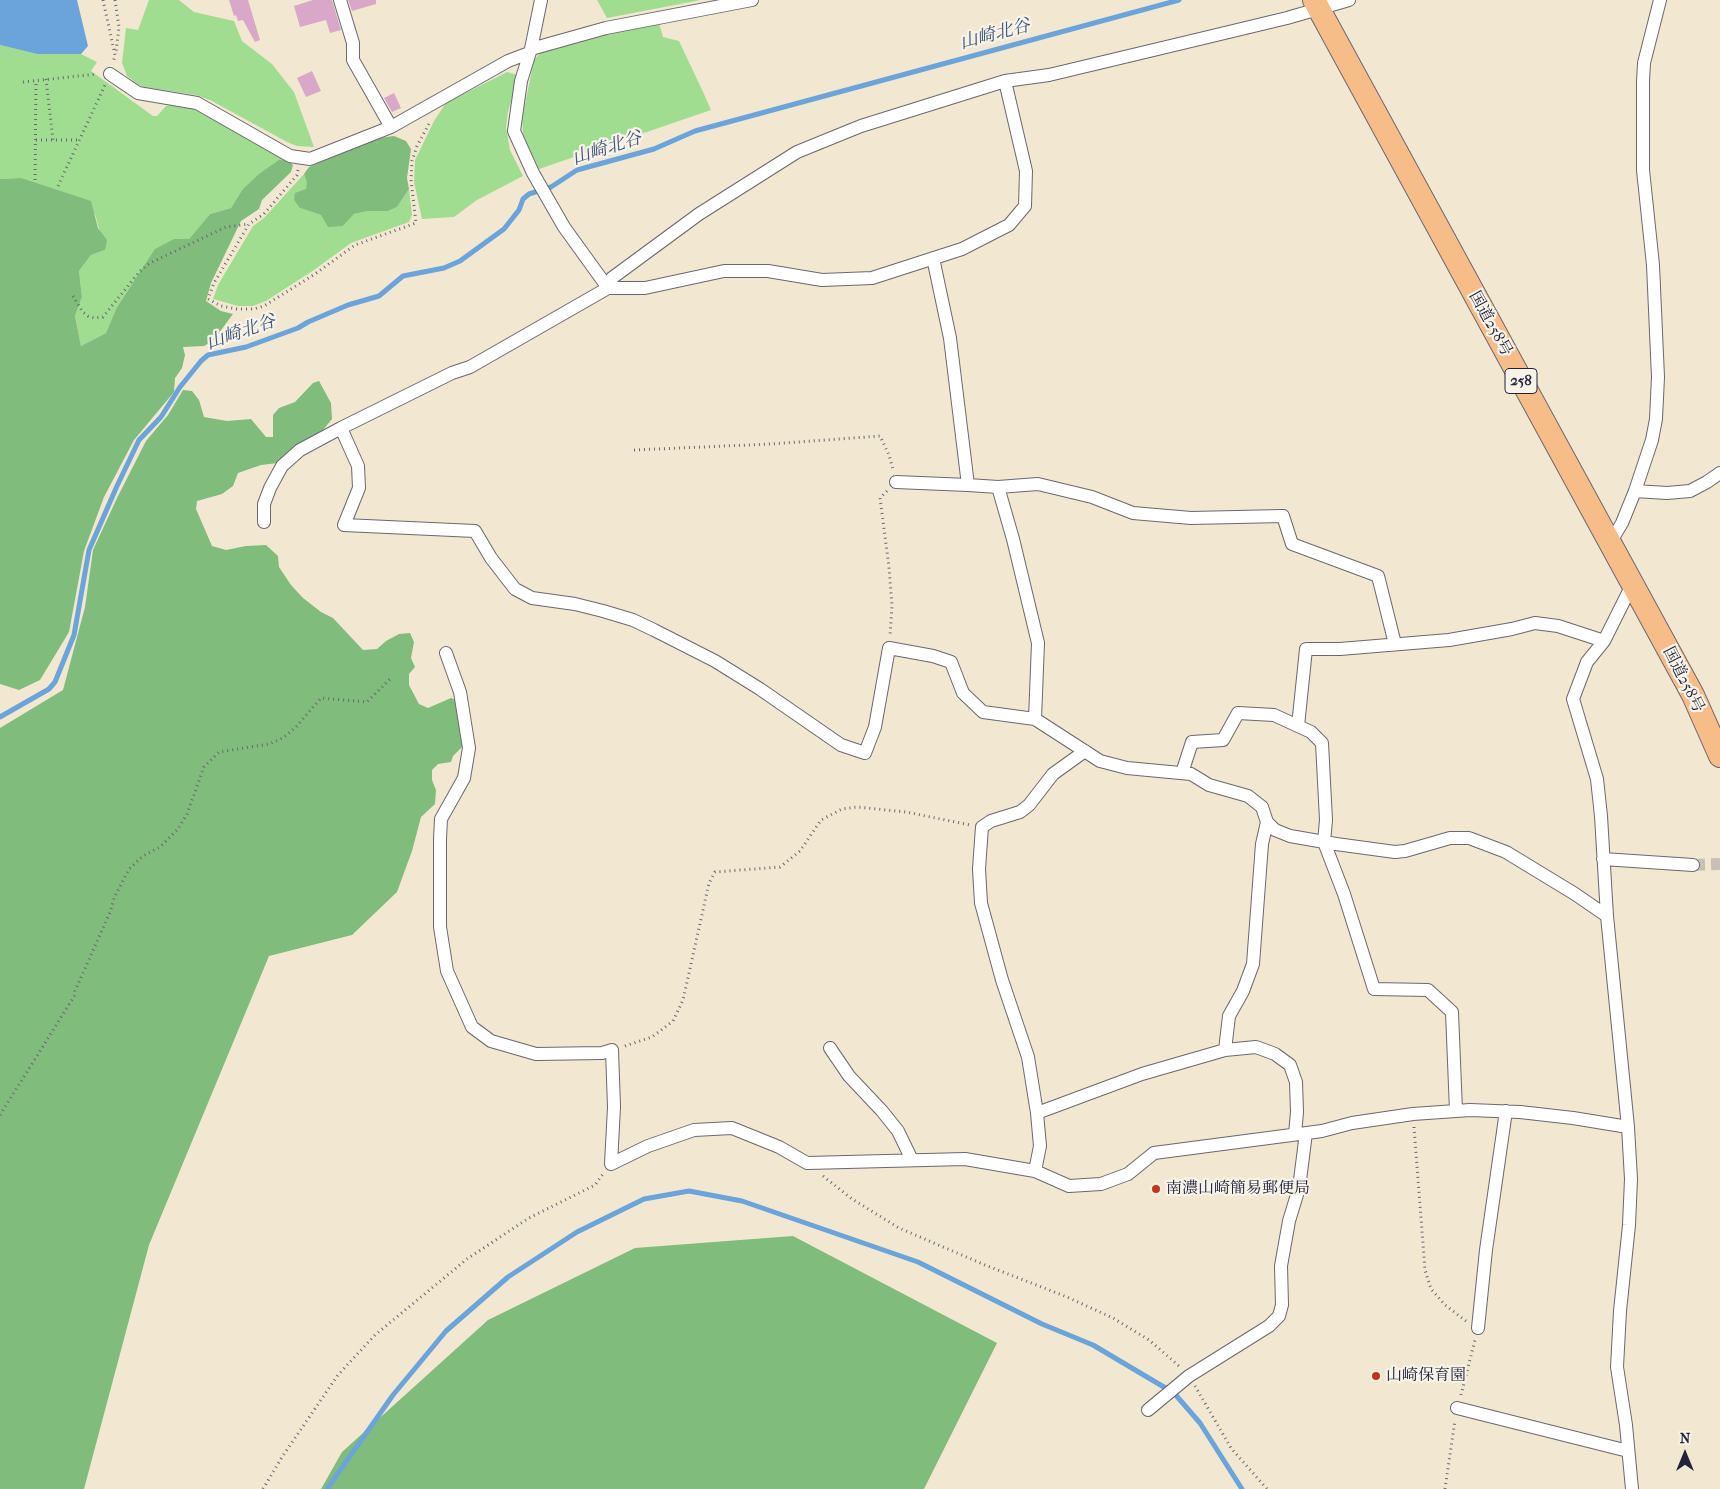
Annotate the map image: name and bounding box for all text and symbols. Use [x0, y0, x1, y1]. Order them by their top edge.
water label: 山崎北谷 [957, 15, 1033, 55]
water label: 山崎北谷 [569, 128, 645, 170]
street label: 国道258号 [1464, 288, 1516, 360]
water label: 山崎北谷 [203, 311, 279, 355]
road number: 258 [1505, 368, 1537, 394]
street label: 国道258号 [1658, 644, 1708, 716]
place label: 南濃山崎簡易郵便局 [1166, 1179, 1310, 1199]
marker: 南濃山崎簡易郵便局 [1150, 1183, 1162, 1195]
place label: 山崎保育園 [1386, 1366, 1466, 1386]
marker: 山崎保育園 [1370, 1370, 1382, 1382]
north arrow [1660, 1429, 1710, 1479]
text: N [1680, 1430, 1690, 1447]

